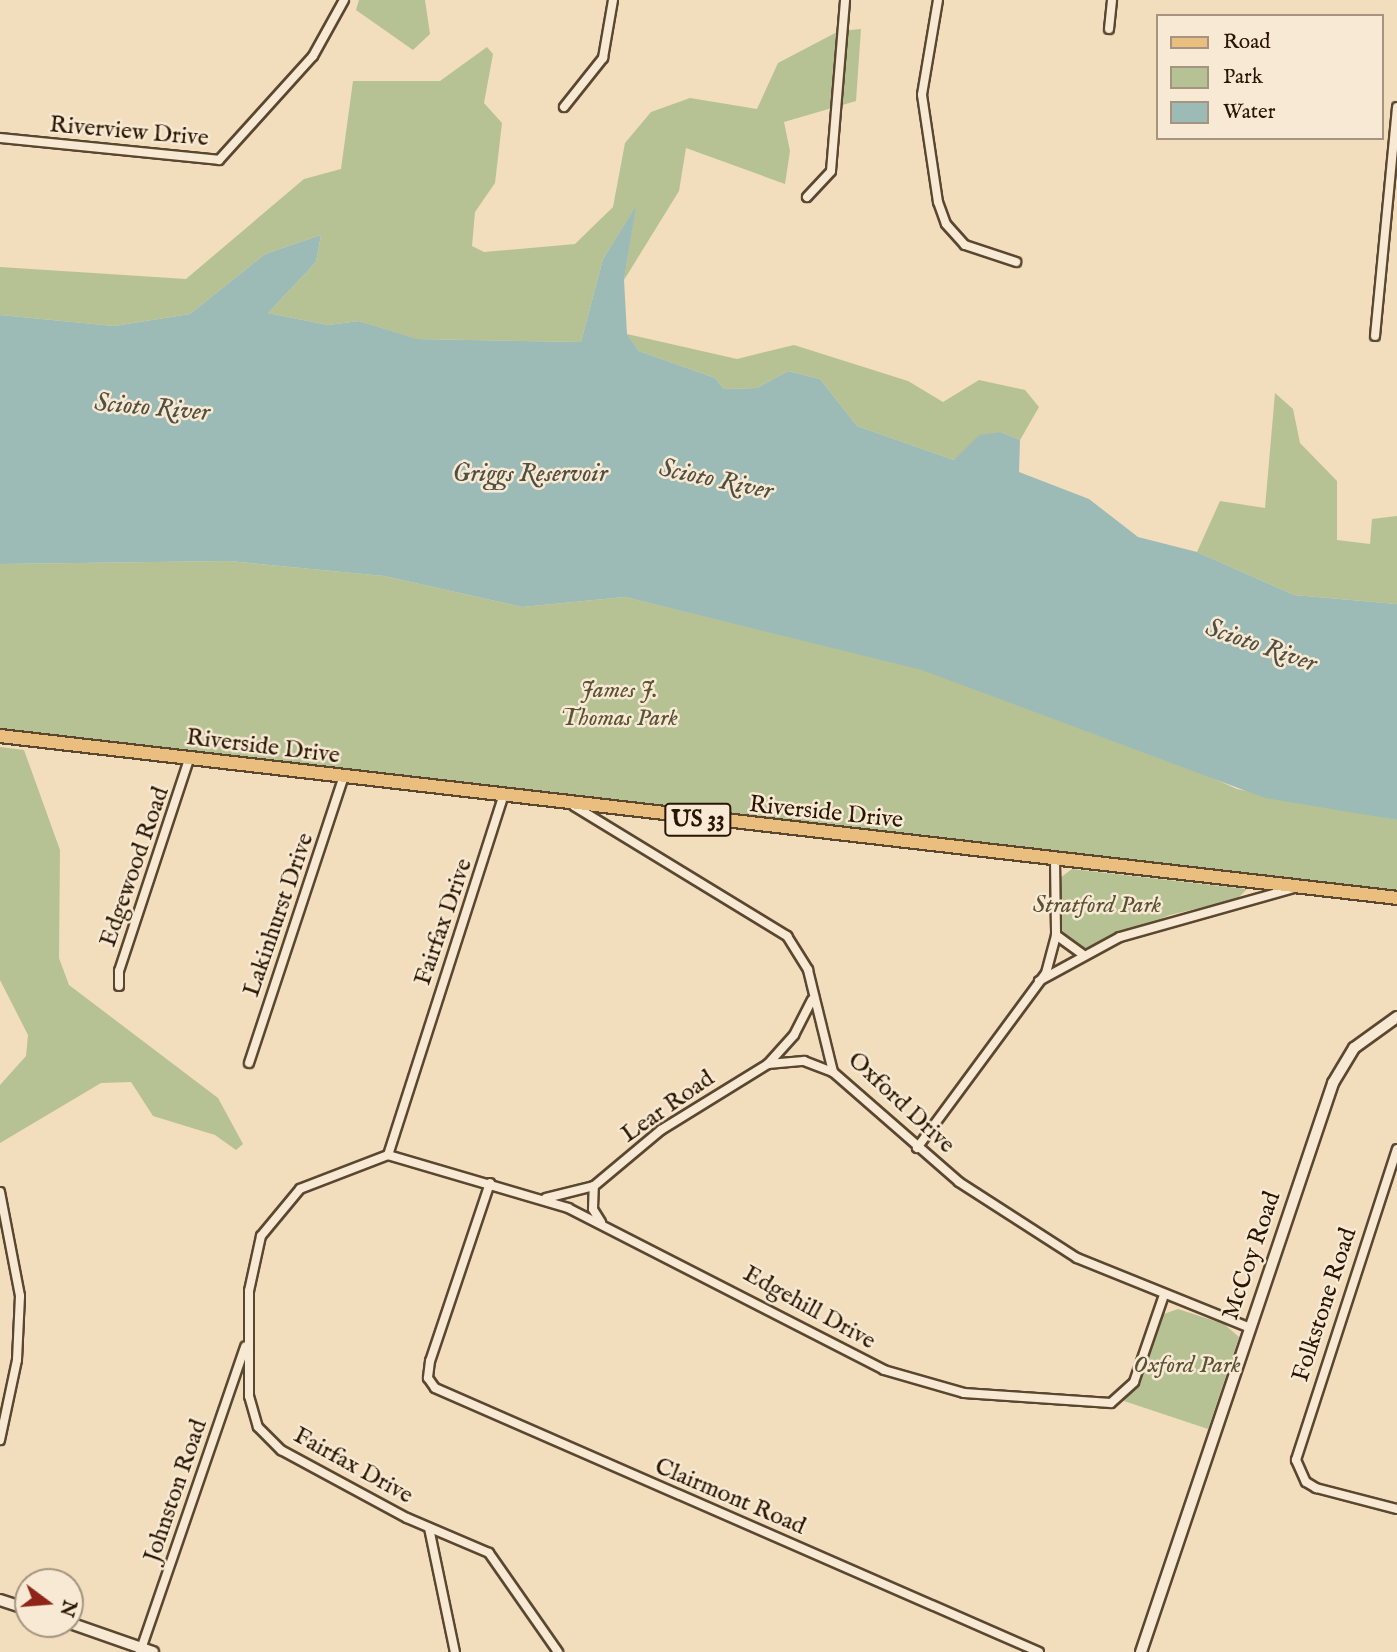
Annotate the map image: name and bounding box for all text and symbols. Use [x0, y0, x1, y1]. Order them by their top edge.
legend [1156, 14, 1383, 140]
text: Road [1223, 29, 1270, 56]
text: Park [1223, 64, 1263, 91]
text: Water [1223, 99, 1275, 126]
street label: Riverview Drive [48, 111, 210, 153]
water label: Scioto River [93, 387, 211, 429]
water label: Scioto River [656, 453, 776, 507]
water label: Griggs Reservoir [452, 458, 608, 490]
water label: Scioto River [1201, 612, 1321, 680]
park label: James J. Thomas Park [560, 677, 678, 733]
street label: Riverside Drive [185, 723, 341, 771]
street label: Edgewood Road [94, 783, 176, 951]
street label: Riverside Drive [748, 791, 904, 835]
road number: US 33 [663, 800, 733, 840]
street label: Lakinhurst Drive [238, 829, 320, 1001]
street label: Fairfax Drive [409, 855, 479, 989]
park label: Stratford Park [1033, 892, 1161, 920]
street label: Oxford Drive [842, 1046, 960, 1160]
street label: Lear Road [616, 1065, 720, 1149]
street label: McCoy Road [1217, 1188, 1287, 1324]
street label: Folkstone Road [1287, 1224, 1363, 1386]
street label: Edgehill Drive [738, 1260, 880, 1356]
park label: Oxford Park [1133, 1352, 1241, 1380]
street label: Johnston Road [138, 1416, 214, 1566]
street label: Fairfax Drive [288, 1421, 418, 1511]
street label: Clairmont Road [650, 1452, 810, 1542]
north arrow [14, 1568, 84, 1638]
text: N [53, 1597, 81, 1619]

